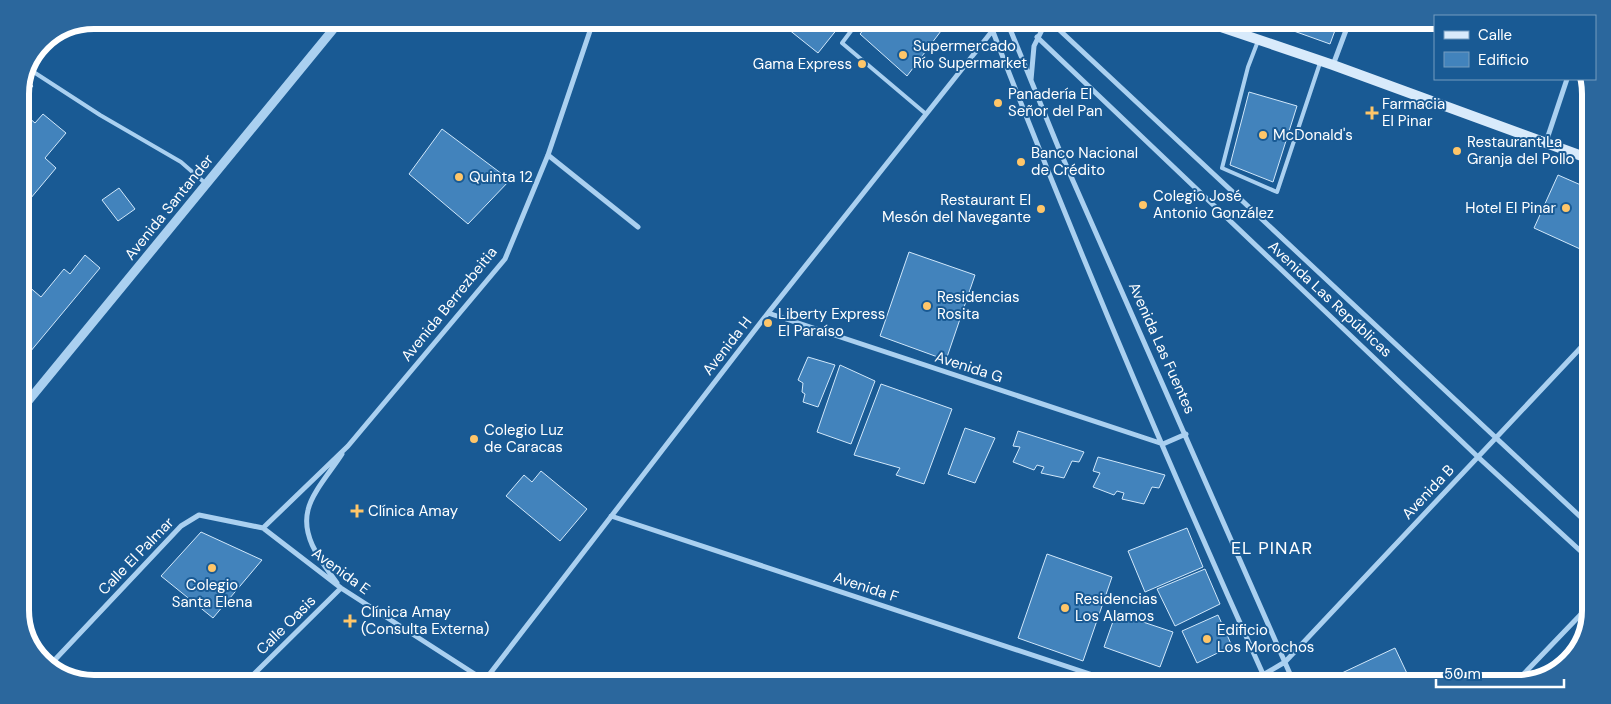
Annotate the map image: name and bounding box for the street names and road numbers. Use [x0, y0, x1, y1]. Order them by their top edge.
street label: Avenida Santander [120, 150, 218, 264]
street label: Avenida Las Repúblicas [1264, 236, 1396, 362]
street label: Avenida Berrezbeitia [397, 243, 501, 365]
street label: Avenida Las Fuentes [1124, 279, 1200, 417]
street label: Avenida H [698, 313, 756, 379]
street label: Avenida G [932, 347, 1006, 387]
street label: Avenida B [1397, 460, 1459, 524]
street label: Calle El Palmar [94, 512, 179, 599]
street label: Avenida E [308, 543, 374, 599]
street label: Avenida F [831, 567, 901, 607]
street label: Calle Oasis [252, 591, 320, 659]

